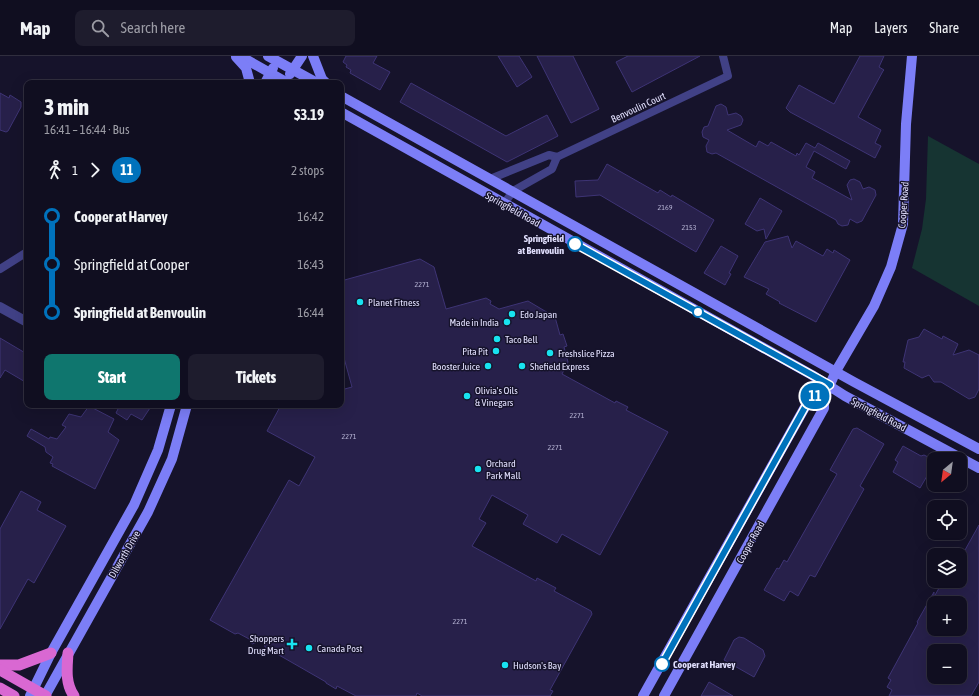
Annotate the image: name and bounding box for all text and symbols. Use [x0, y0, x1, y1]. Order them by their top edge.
search box [75, 10, 355, 46]
text: Map [20, 17, 51, 39]
icon: search [89, 17, 111, 39]
text: Search here [121, 19, 185, 36]
text: Map [830, 20, 852, 36]
text: Layers [874, 20, 907, 36]
text: Share [929, 20, 959, 36]
street label: Benvoulin Court [609, 90, 667, 125]
text: 3 min [44, 94, 89, 120]
text: $3.19 [294, 106, 324, 123]
text: 16:41 – 16:44 · Bus [44, 122, 130, 137]
icon: walk [44, 159, 66, 181]
icon: forward [84, 159, 106, 181]
text: 11 [120, 162, 133, 178]
text: 1 [72, 163, 78, 178]
text: 2 stops [291, 163, 324, 178]
street label: Cooper Road [896, 181, 911, 229]
street label: Springfield Road [484, 190, 542, 229]
house number: 2169 [657, 203, 673, 212]
text: Cooper at Harvey [74, 208, 168, 225]
text: 16:42 [297, 209, 324, 224]
house number: 2153 [681, 223, 697, 232]
place label: Springfield at Benvoulin [518, 233, 564, 256]
marker: Springfield at Benvoulin [567, 236, 583, 252]
text: Springfield at Cooper [74, 256, 189, 273]
text: 16:43 [297, 257, 324, 272]
house number: 2271 [414, 280, 430, 289]
marker: Planet Fitness [355, 297, 365, 307]
place label: Planet Fitness [368, 297, 420, 308]
text: Springfield at Benvoulin [74, 304, 206, 321]
text: 16:44 [297, 305, 324, 320]
unlabelled marker [692, 306, 704, 318]
marker: Edo Japan [507, 309, 517, 319]
place label: Edo Japan [520, 309, 557, 320]
place label: Made in India [449, 317, 499, 328]
marker: Made in India [502, 317, 512, 327]
marker: Taco Bell [492, 334, 502, 344]
place label: Taco Bell [505, 334, 538, 345]
place label: Pita Pit [462, 346, 488, 357]
marker: Pita Pit [491, 346, 501, 356]
marker: Freshslice Pizza [545, 348, 555, 358]
place label: Freshslice Pizza [558, 348, 615, 359]
button: Start [44, 354, 180, 400]
button: Tickets [188, 354, 324, 400]
place label: Booster Juice [432, 361, 480, 372]
marker: Booster Juice [483, 361, 493, 371]
marker: Shefield Express [517, 361, 527, 371]
place label: Shefield Express [530, 361, 590, 372]
line badge: 11 [797, 383, 833, 409]
place label: Olivia's Oils & Vinegars [475, 385, 518, 408]
text: 11 [808, 388, 822, 404]
marker: Olivia's Oils & Vinegars [462, 391, 472, 401]
street label: Springfield Road [849, 395, 908, 434]
house number: 2271 [569, 411, 585, 420]
house number: 2271 [341, 432, 357, 441]
house number: 2271 [547, 443, 563, 452]
north arrow [927, 452, 967, 492]
map controls [927, 452, 967, 684]
place label: Orchard Park Mall [486, 458, 521, 481]
marker: Orchard Park Mall [473, 464, 483, 474]
button: locate [927, 500, 967, 540]
street label: Cooper Road [734, 519, 767, 565]
street label: Dilworth Drive [107, 528, 143, 580]
button: layers [927, 548, 967, 588]
button: + [927, 596, 967, 636]
house number: 2271 [452, 617, 468, 626]
place label: Shoppers Drug Mart [248, 633, 284, 656]
marker: Shoppers Drug Mart [287, 639, 297, 649]
marker: Canada Post [304, 643, 314, 653]
place label: Canada Post [317, 643, 362, 654]
button: − [927, 644, 967, 684]
marker: Cooper at Harvey [654, 656, 670, 672]
place label: Cooper at Harvey [673, 659, 736, 670]
marker: Hudson's Bay [500, 660, 510, 670]
place label: Hudson's Bay [513, 660, 561, 671]

